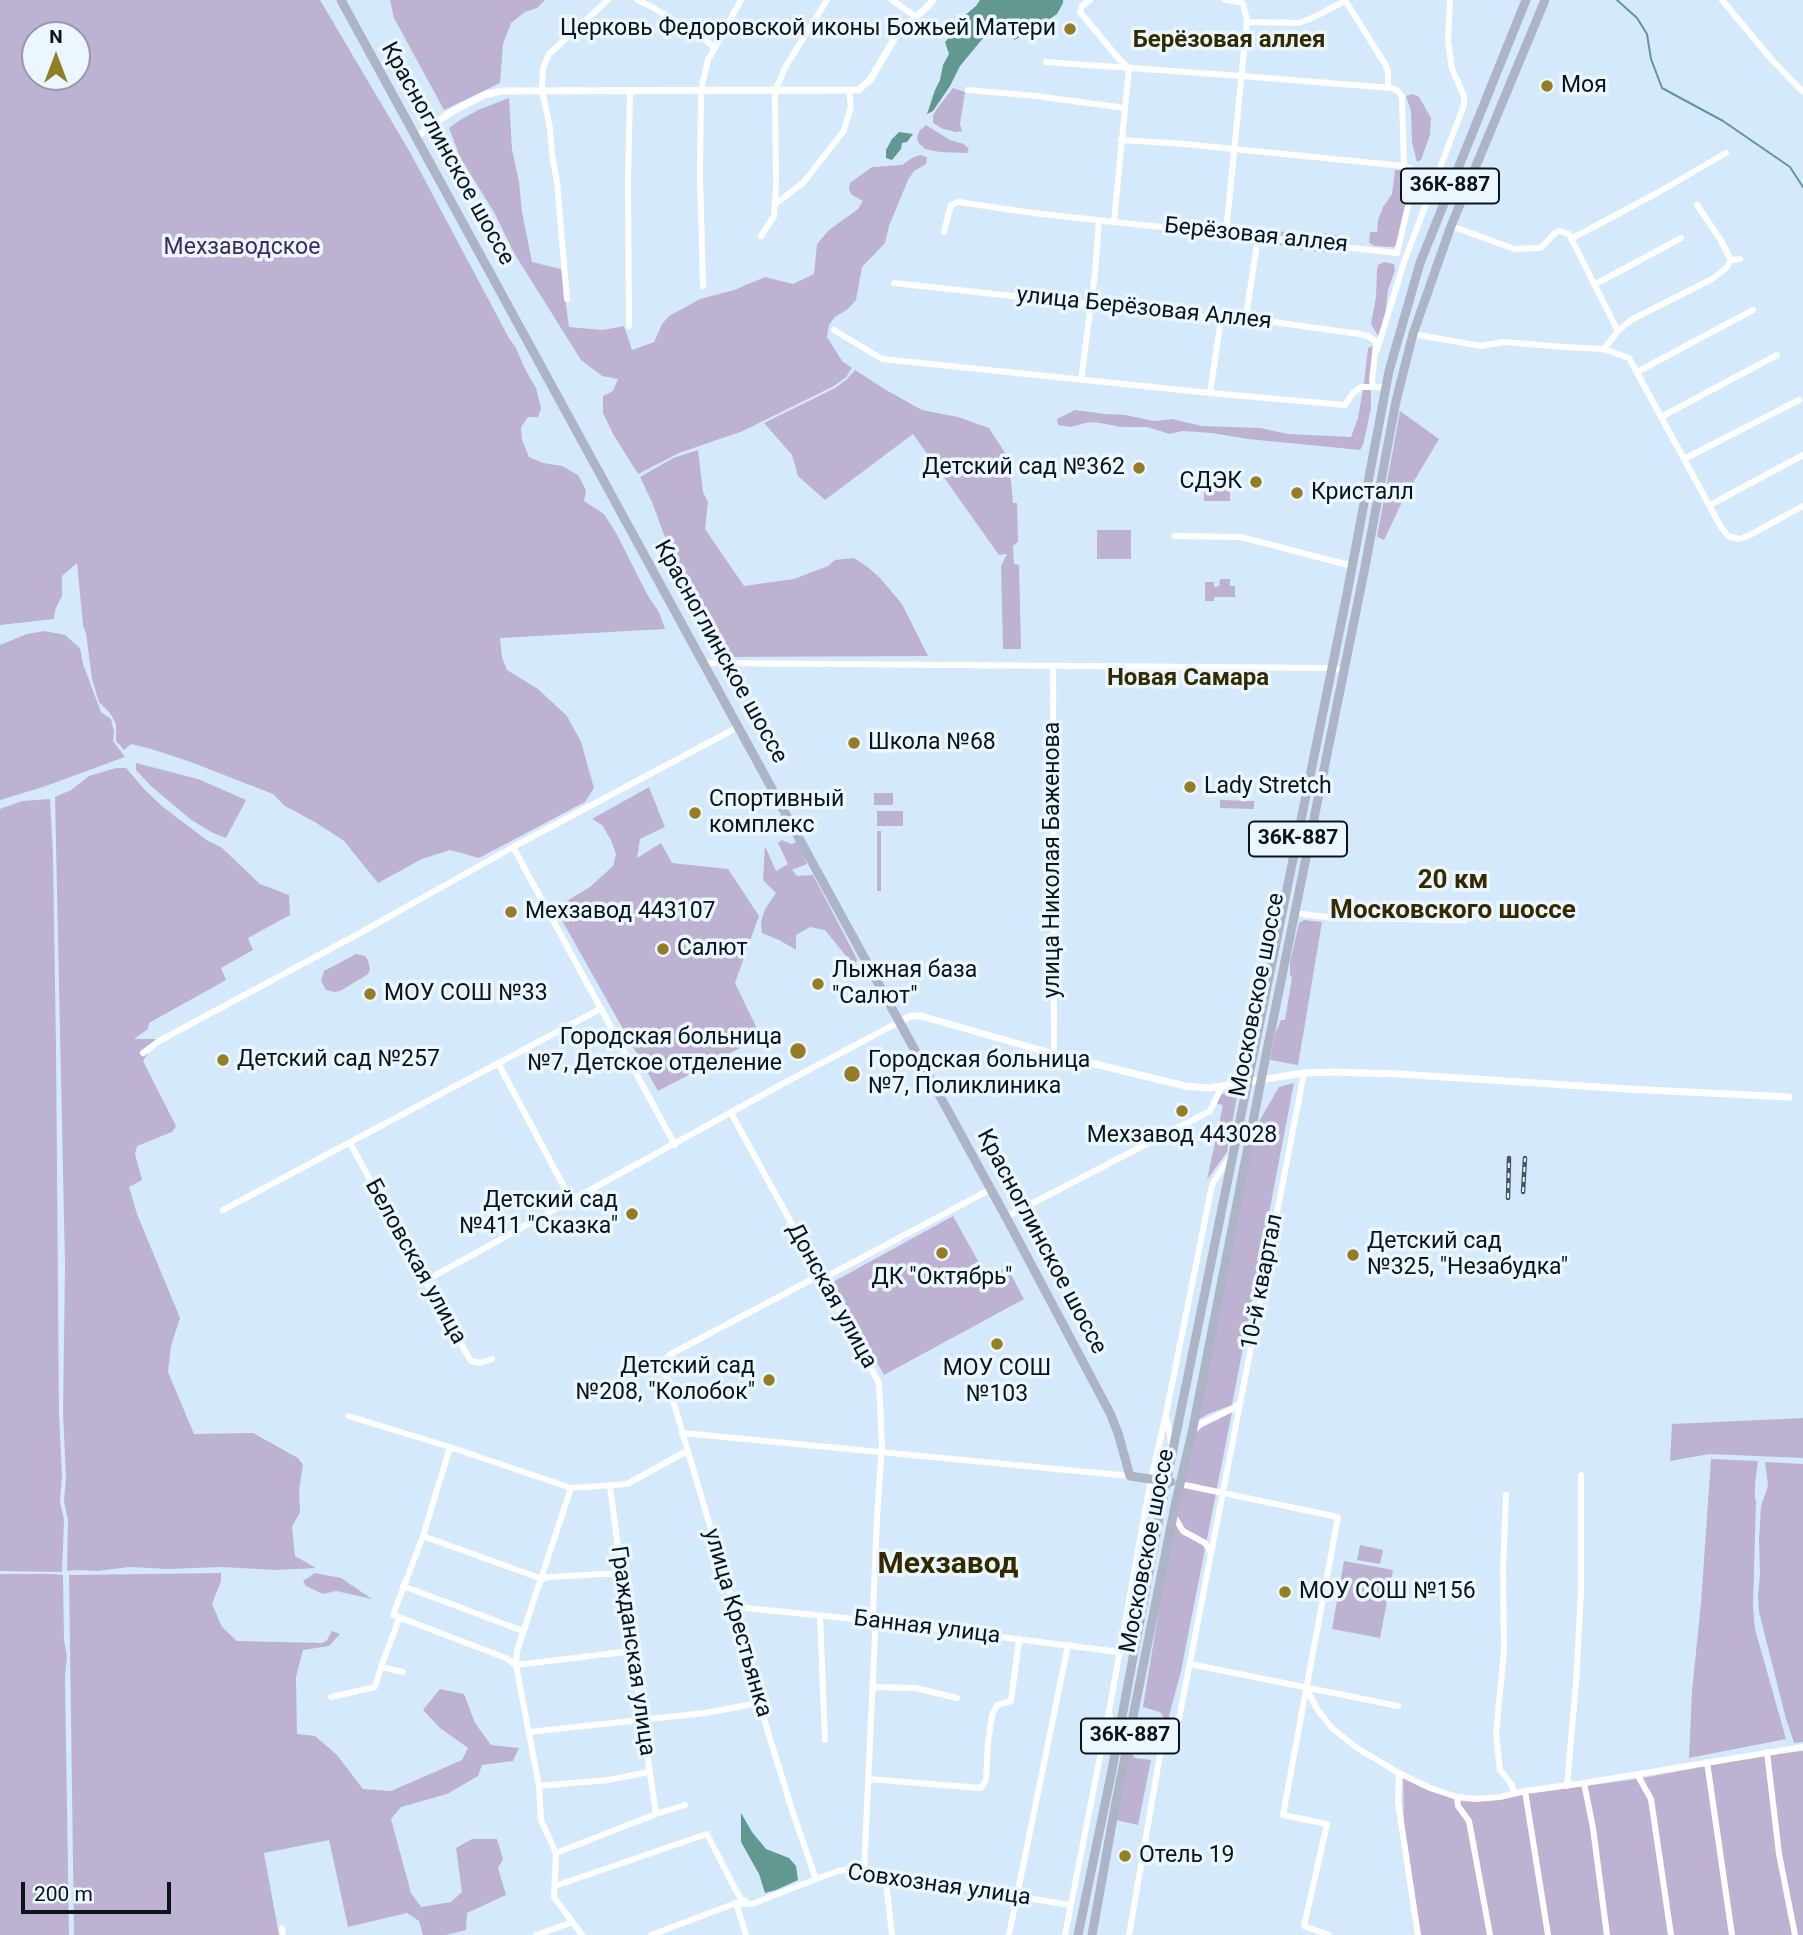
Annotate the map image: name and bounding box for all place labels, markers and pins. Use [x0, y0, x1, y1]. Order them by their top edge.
place label: Церковь Федоровской иконы Божьей Матери [560, 15, 1056, 43]
marker: Церковь Федоровской иконы Божьей Матери [1062, 21, 1078, 37]
place label: Моя [1561, 72, 1607, 100]
marker: Моя [1539, 78, 1555, 94]
place label: Детский сад №362 [922, 454, 1125, 482]
marker: Детский сад №362 [1131, 460, 1147, 476]
place label: СДЭК [1179, 468, 1242, 496]
marker: СДЭК [1248, 474, 1264, 490]
place label: Кристалл [1311, 479, 1414, 507]
marker: Кристалл [1289, 485, 1305, 501]
place label: Школа №68 [868, 729, 996, 757]
marker: Школа №68 [846, 735, 862, 751]
place label: Lady Stretch [1204, 773, 1332, 801]
marker: Lady Stretch [1182, 779, 1198, 795]
place label: Спортивный комплекс [709, 786, 844, 840]
marker: Спортивный комплекс [687, 805, 703, 821]
place label: Мехзавод 443107 [525, 898, 715, 926]
marker: Мехзавод 443107 [503, 904, 519, 920]
place label: Салют [677, 935, 748, 963]
marker: Салют [655, 941, 671, 957]
place label: Лыжная база "Салют" [832, 957, 977, 1011]
marker: Лыжная база "Салют" [810, 976, 826, 992]
place label: МОУ СОШ №33 [384, 980, 548, 1008]
marker: МОУ СОШ №33 [362, 986, 378, 1002]
place label: Городская больница №7, Детское отделение [527, 1024, 782, 1078]
marker: Городская больница №7, Детское отделение [788, 1041, 808, 1061]
place label: Детский сад №257 [237, 1046, 440, 1074]
place label: Городская больница №7, Поликлиника [868, 1047, 1090, 1101]
marker: Детский сад №257 [215, 1052, 231, 1068]
marker: Городская больница №7, Поликлиника [842, 1064, 862, 1084]
marker: Мехзавод 443028 [1174, 1103, 1190, 1119]
place label: Мехзавод 443028 [1087, 1122, 1277, 1150]
place label: Детский сад №411 "Сказка" [459, 1187, 618, 1241]
marker: Детский сад №411 "Сказка" [624, 1206, 640, 1222]
place label: Детский сад №325, "Незабудка" [1367, 1228, 1568, 1282]
marker: ДК "Октябрь" [934, 1245, 950, 1261]
marker: Детский сад №325, "Незабудка" [1345, 1247, 1361, 1263]
place label: ДК "Октябрь" [872, 1264, 1012, 1292]
marker: МОУ СОШ №103 [989, 1336, 1005, 1352]
place label: Детский сад №208, "Колобок" [576, 1353, 755, 1407]
place label: МОУ СОШ №103 [943, 1355, 1051, 1409]
marker: Детский сад №208, "Колобок" [761, 1372, 777, 1388]
place label: МОУ СОШ №156 [1299, 1578, 1476, 1606]
marker: МОУ СОШ №156 [1277, 1584, 1293, 1600]
place label: Отель 19 [1139, 1842, 1235, 1870]
marker: Отель 19 [1117, 1848, 1133, 1864]

